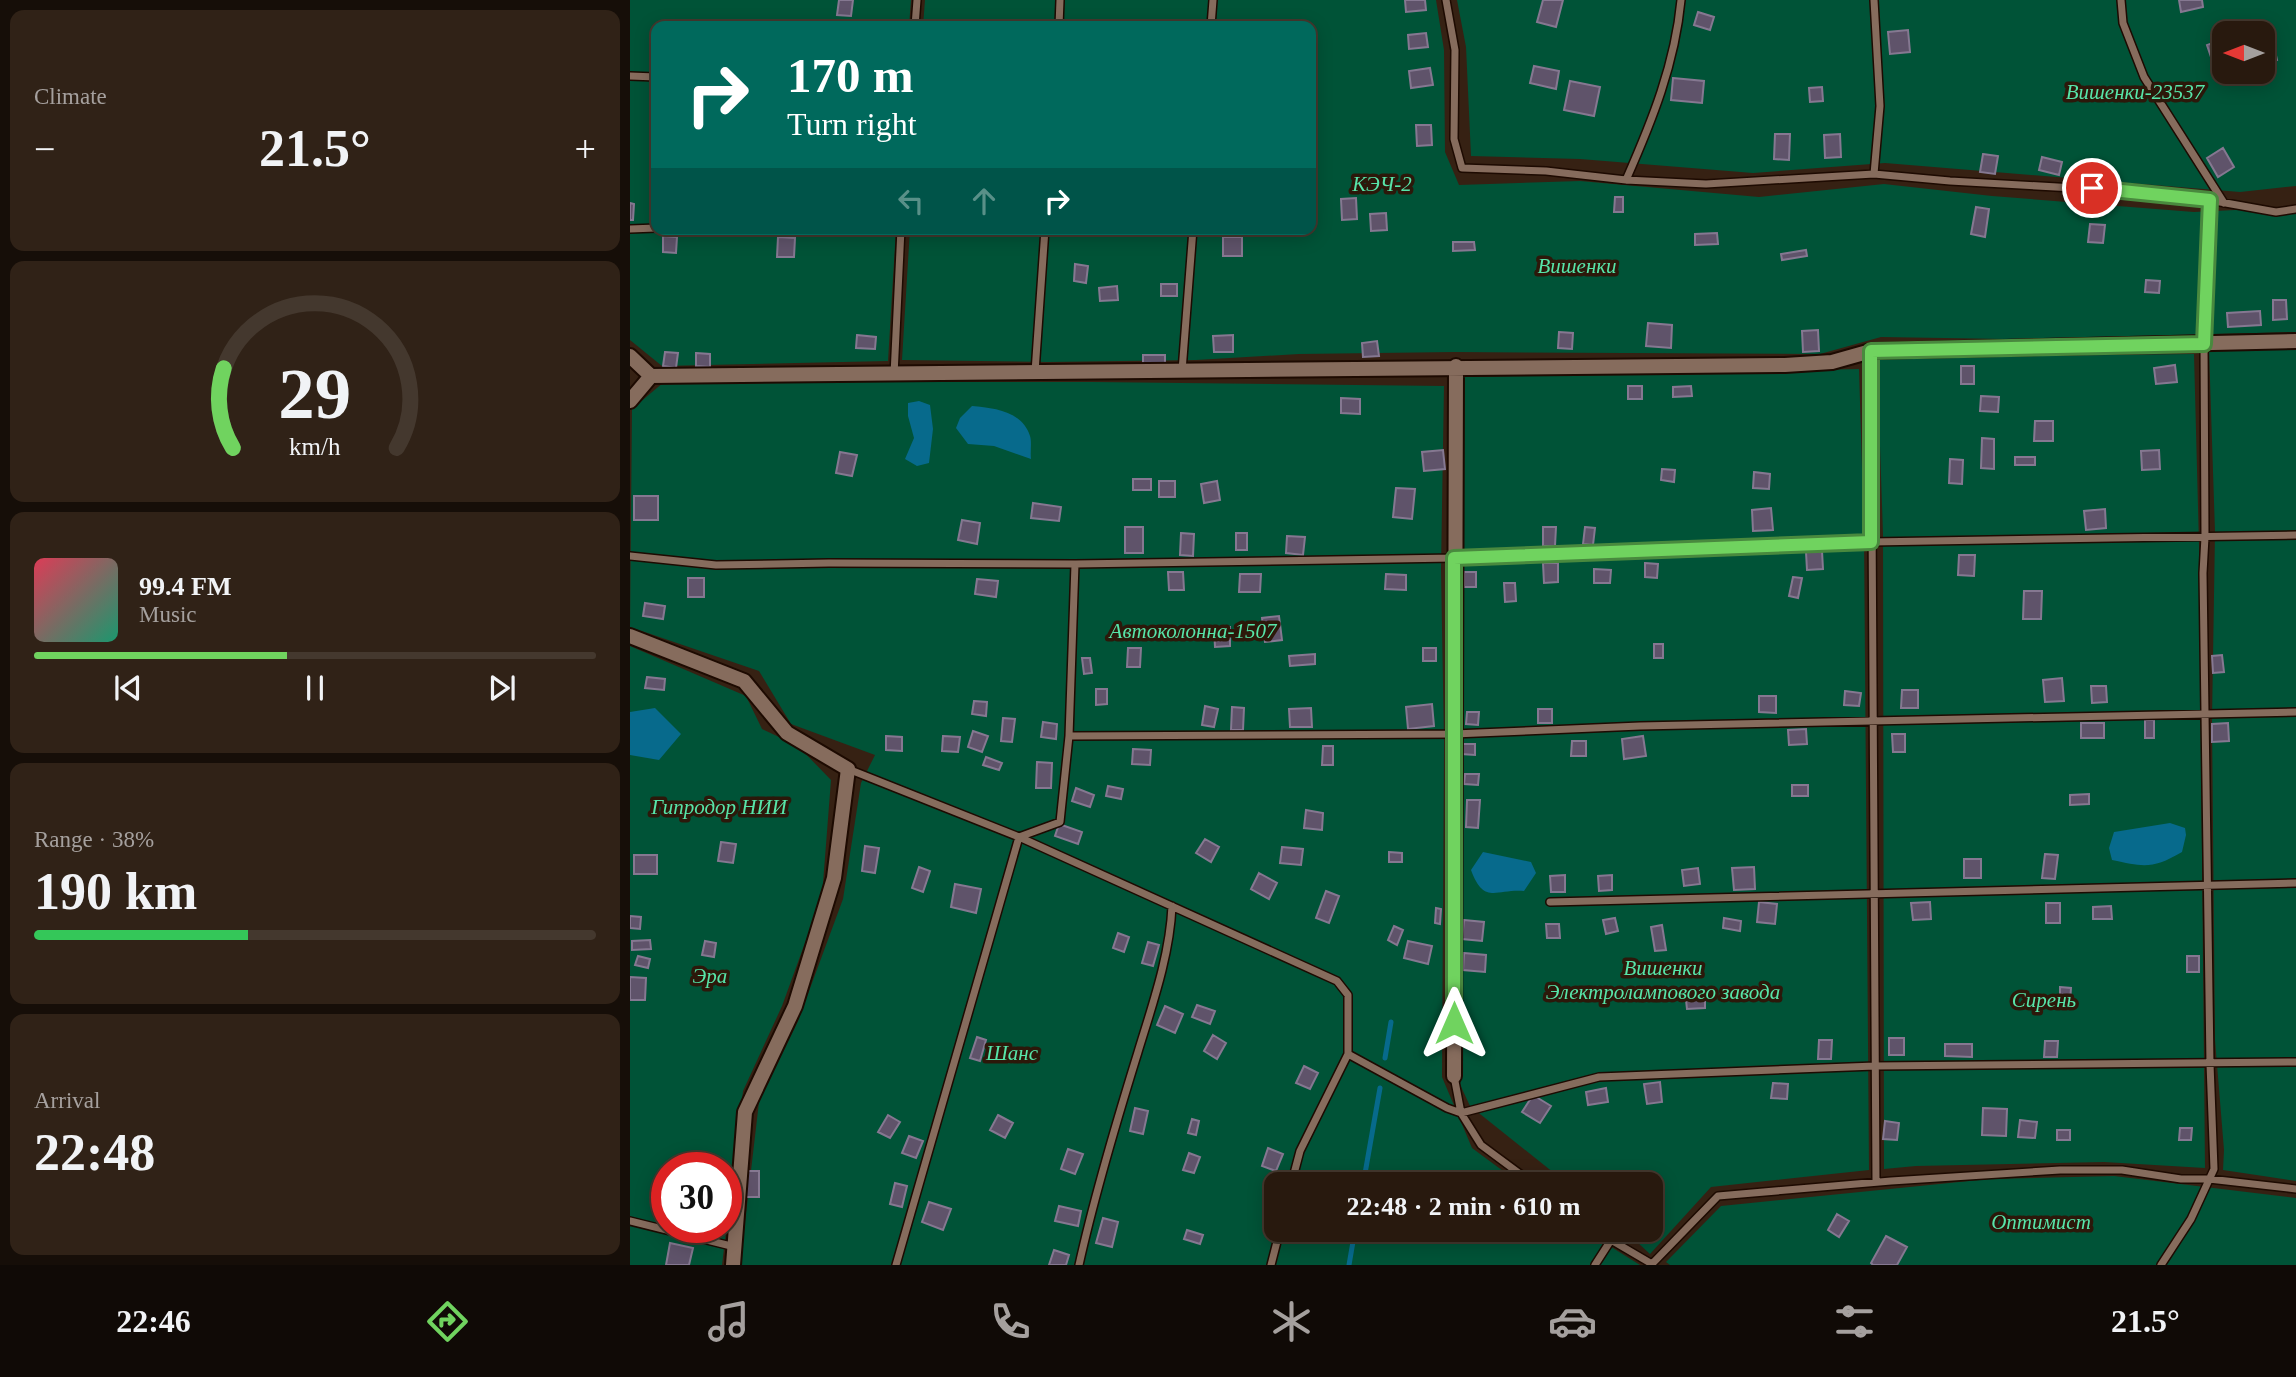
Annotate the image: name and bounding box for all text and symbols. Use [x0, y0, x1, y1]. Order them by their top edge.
north arrow [2212, 21, 2275, 84]
map controls [2212, 21, 2275, 84]
text: 170 m [787, 48, 914, 103]
icon: right [672, 49, 763, 140]
park label: Вишенки-23537 [2066, 80, 2206, 104]
text: Climate [34, 84, 107, 109]
text: Turn right [787, 106, 917, 142]
text: 21.5° [259, 120, 371, 177]
text: − [34, 128, 55, 170]
text: + [575, 128, 596, 170]
pin [2062, 158, 2122, 218]
icon: arrive [2073, 169, 2111, 207]
park label: КЭЧ-2 [1351, 172, 1412, 196]
icon: left [892, 182, 930, 220]
icon: ahead [965, 182, 1003, 220]
icon: right [1038, 182, 1076, 220]
park label: Вишенки [1537, 254, 1617, 278]
text: 29 [279, 353, 351, 434]
text: km/h [289, 432, 341, 459]
text: 99.4 FM [139, 572, 231, 601]
text: Music [139, 602, 197, 627]
park label: Автоколонна-1507 [1108, 619, 1278, 643]
icon: previous [109, 669, 147, 707]
icon: pause [296, 669, 334, 707]
icon: next [483, 669, 521, 707]
park label: Гипродор НИИ [650, 795, 789, 819]
text: Range · 38% [34, 827, 154, 852]
text: 190 km [34, 863, 197, 920]
park label: Вишенки Электролампового завода [1546, 956, 1780, 1004]
park label: Эра [693, 964, 727, 988]
position arrow [1417, 986, 1491, 1060]
park label: Сирень [2012, 988, 2076, 1012]
park label: Шанс [985, 1041, 1039, 1065]
text: Arrival [34, 1088, 100, 1113]
text: 22:48 [34, 1124, 155, 1181]
speed limit sign: 30 [651, 1152, 742, 1243]
text: 22:48 · 2 min · 610 m [1347, 1192, 1581, 1221]
park label: Оптимист [1991, 1210, 2091, 1234]
icon: directions [423, 1297, 472, 1346]
icon: music [704, 1297, 753, 1346]
icon: phone [986, 1297, 1035, 1346]
icon: climate [1267, 1297, 1316, 1346]
icon: car [1548, 1297, 1597, 1346]
icon: filters [1830, 1297, 1879, 1346]
text: 22:46 [116, 1303, 191, 1339]
text: 21.5° [2111, 1303, 2180, 1339]

